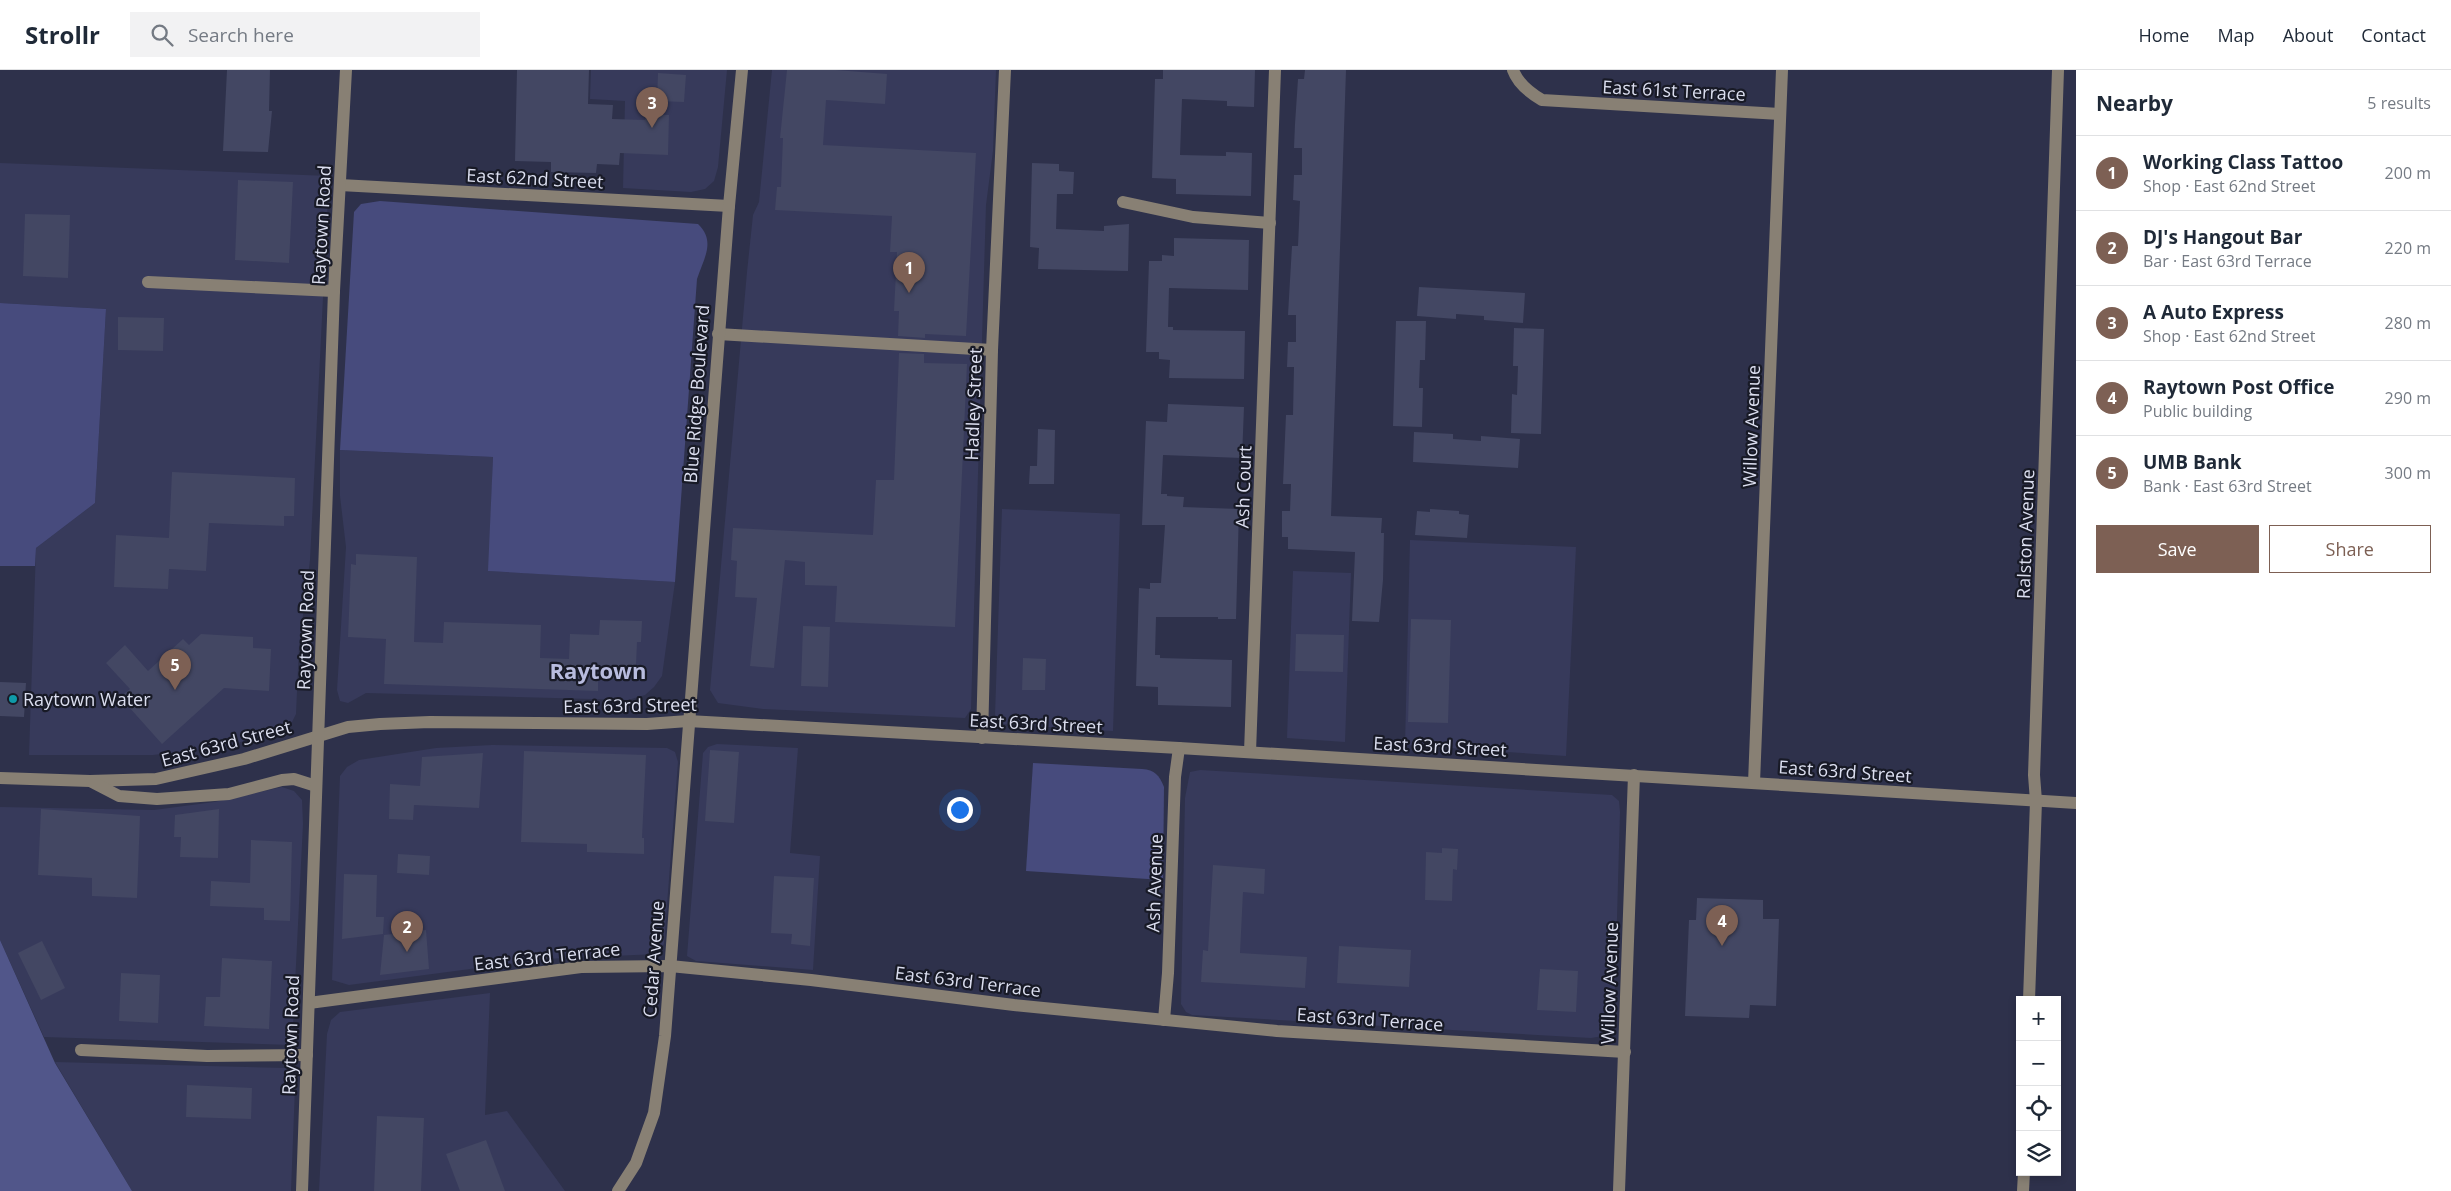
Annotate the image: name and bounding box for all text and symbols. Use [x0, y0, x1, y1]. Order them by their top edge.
search box [130, 12, 480, 57]
text: Strollr [25, 18, 100, 51]
icon: search [148, 21, 176, 49]
text: Search here [188, 22, 294, 48]
text: Home [2139, 23, 2189, 47]
text: Map [2217, 23, 2255, 47]
text: About [2283, 23, 2333, 47]
text: Contact [2361, 23, 2426, 47]
street label: East 61st Terrace [1602, 74, 1746, 106]
pin: 3 [636, 87, 668, 128]
text: Nearby [2096, 89, 2173, 117]
text: 5 results [2367, 92, 2431, 114]
text: Working Class Tattoo [2143, 149, 2343, 175]
street label: East 62nd Street [466, 162, 604, 194]
text: 1 [2107, 162, 2117, 184]
text: 200 m [2385, 162, 2431, 184]
street label: Raytown Road [306, 164, 336, 286]
text: Shop · East 62nd Street [2143, 175, 2316, 197]
text: DJ's Hangout Bar [2143, 224, 2302, 250]
text: 2 [2107, 237, 2117, 259]
text: 220 m [2385, 237, 2431, 259]
text: Bar · East 63rd Terrace [2143, 250, 2312, 272]
pin: 1 [893, 252, 925, 293]
text: A Auto Express [2143, 299, 2284, 325]
street label: Blue Ridge Boulevard [678, 304, 714, 484]
text: 3 [2107, 312, 2117, 334]
text: 280 m [2385, 312, 2431, 334]
text: Shop · East 62nd Street [2143, 325, 2316, 347]
street label: Hadley Street [959, 347, 987, 461]
street label: Willow Avenue [1737, 364, 1765, 488]
text: Raytown Post Office [2143, 374, 2334, 400]
text: 4 [2107, 387, 2117, 409]
text: 290 m [2385, 387, 2431, 409]
text: Public building [2143, 400, 2252, 422]
street label: Ash Court [1230, 445, 1256, 529]
text: UMB Bank [2143, 449, 2242, 475]
text: 5 [2107, 462, 2117, 484]
text: 300 m [2385, 462, 2431, 484]
street label: Ralston Avenue [2011, 469, 2039, 599]
text: Bank · East 63rd Street [2143, 475, 2312, 497]
button: Save [2096, 525, 2259, 573]
button: Share [2269, 525, 2431, 573]
street label: Raytown Road [291, 570, 319, 690]
pin: 5 [159, 649, 191, 690]
district label: Raytown [550, 655, 646, 685]
place label: Raytown Water [23, 687, 151, 711]
street label: East 63rd Street [563, 692, 697, 718]
marker: Raytown Water [7, 693, 19, 705]
street label: East 63rd Street [969, 708, 1103, 738]
street label: East 63rd Street [158, 714, 294, 772]
street label: East 63rd Street [1373, 731, 1507, 761]
street label: East 63rd Street [1778, 754, 1912, 788]
your location [947, 797, 973, 823]
street label: Ash Avenue [1140, 833, 1168, 933]
street label: Cedar Avenue [637, 900, 669, 1018]
pin: 4 [1706, 905, 1738, 946]
pin: 2 [391, 911, 423, 952]
street label: Willow Avenue [1595, 921, 1623, 1045]
street label: East 63rd Terrace [473, 936, 621, 976]
street label: East 63rd Terrace [894, 960, 1042, 1002]
street label: Raytown Road [276, 975, 304, 1095]
map controls [2016, 996, 2061, 1176]
button: + [2016, 996, 2061, 1041]
street label: East 63rd Terrace [1296, 1002, 1444, 1036]
button: − [2016, 1041, 2061, 1086]
button: locate [2016, 1086, 2061, 1131]
button: layers [2016, 1131, 2061, 1176]

